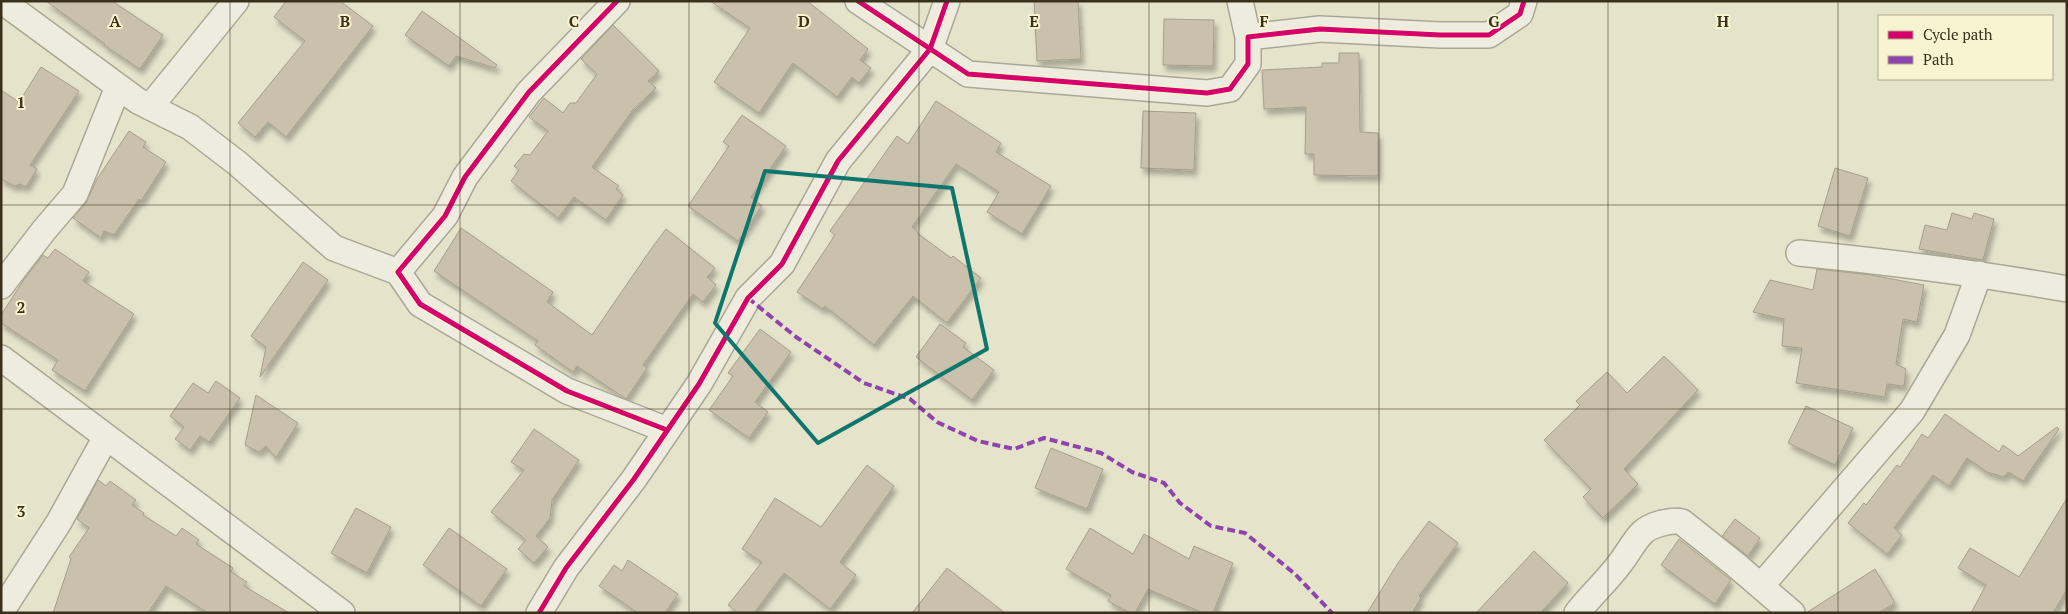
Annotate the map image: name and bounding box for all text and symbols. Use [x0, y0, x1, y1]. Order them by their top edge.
text: A [109, 10, 121, 32]
text: B [340, 10, 350, 32]
text: C [569, 10, 579, 32]
text: D [798, 10, 810, 32]
text: E [1029, 10, 1039, 32]
text: F [1259, 10, 1269, 32]
text: G [1488, 10, 1500, 32]
text: H [1717, 10, 1729, 32]
legend [1878, 15, 2053, 80]
text: Cycle path [1923, 24, 1993, 44]
text: Path [1923, 49, 1954, 69]
text: 1 [16, 91, 26, 113]
text: 2 [16, 296, 26, 318]
text: 3 [16, 500, 26, 522]

